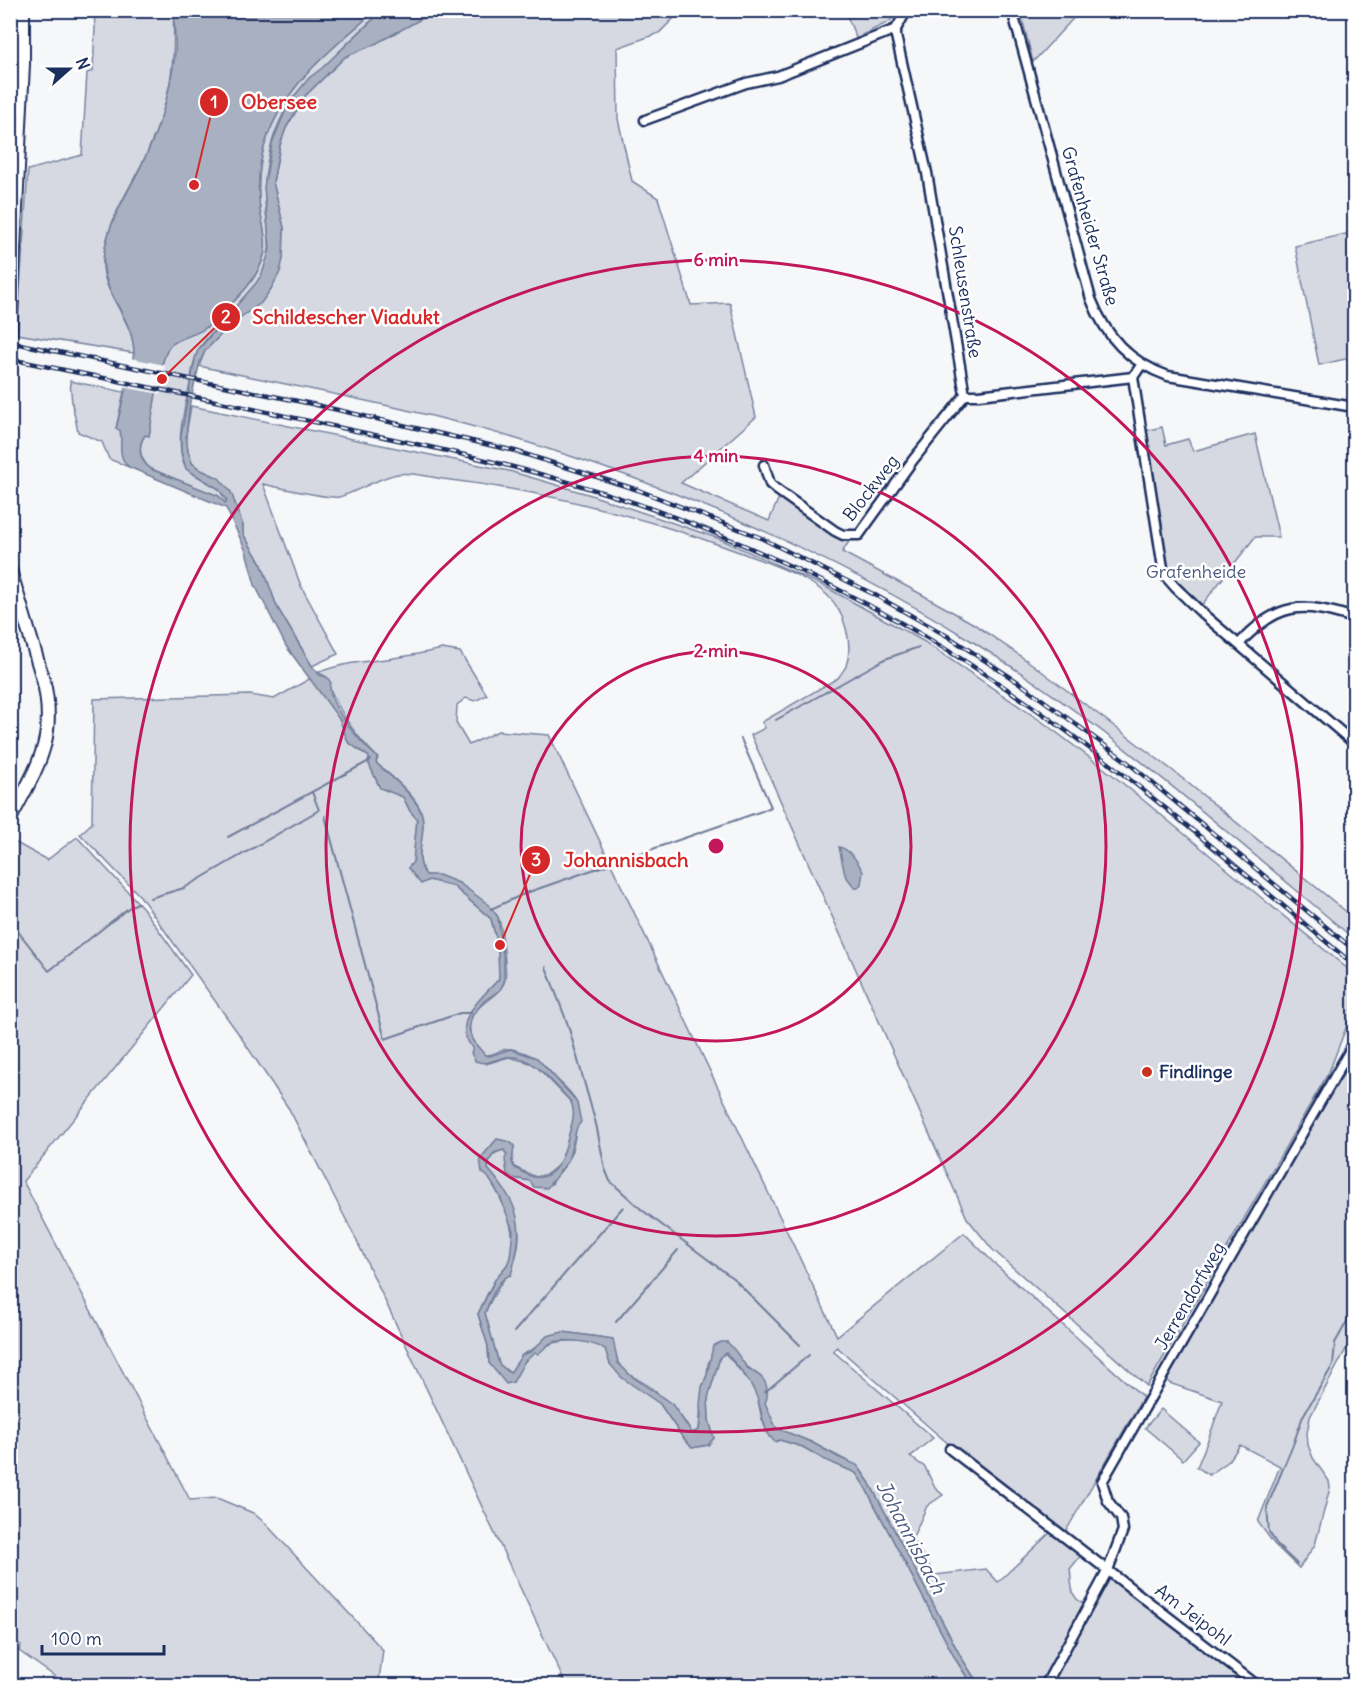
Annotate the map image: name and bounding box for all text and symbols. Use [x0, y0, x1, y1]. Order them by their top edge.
north arrow [39, 39, 99, 99]
text: N [72, 55, 94, 72]
callout: Obersee [199, 83, 330, 121]
text: Obersee [241, 89, 317, 114]
text: 1 [210, 90, 218, 113]
street label: Grafenheider Straße [1057, 144, 1124, 308]
street label: Schleusenstraße [944, 224, 987, 360]
text: 6 min [694, 248, 739, 271]
callout: Schildescher Viadukt [211, 298, 452, 336]
text: Schildescher Viadukt [252, 304, 440, 329]
text: 2 [221, 305, 231, 328]
text: 4 min [694, 444, 739, 467]
street label: Blockweg [837, 450, 904, 526]
park label: Grafenheide [1146, 560, 1246, 583]
text: 2 min [694, 639, 739, 662]
centre of rings [706, 836, 726, 856]
callout: Johannisbach [521, 841, 700, 879]
text: Johannisbach [563, 847, 689, 872]
text: 3 [531, 848, 541, 871]
place label: Findlinge [1159, 1060, 1233, 1083]
marker: Findlinge [1140, 1065, 1154, 1079]
street label: Jerrendorfweg [1149, 1238, 1230, 1354]
water label: Johannisbach [871, 1476, 952, 1598]
street label: Am Jeipohl [1151, 1579, 1236, 1651]
scale bar [42, 1618, 164, 1656]
text: 100 m [51, 1627, 102, 1650]

